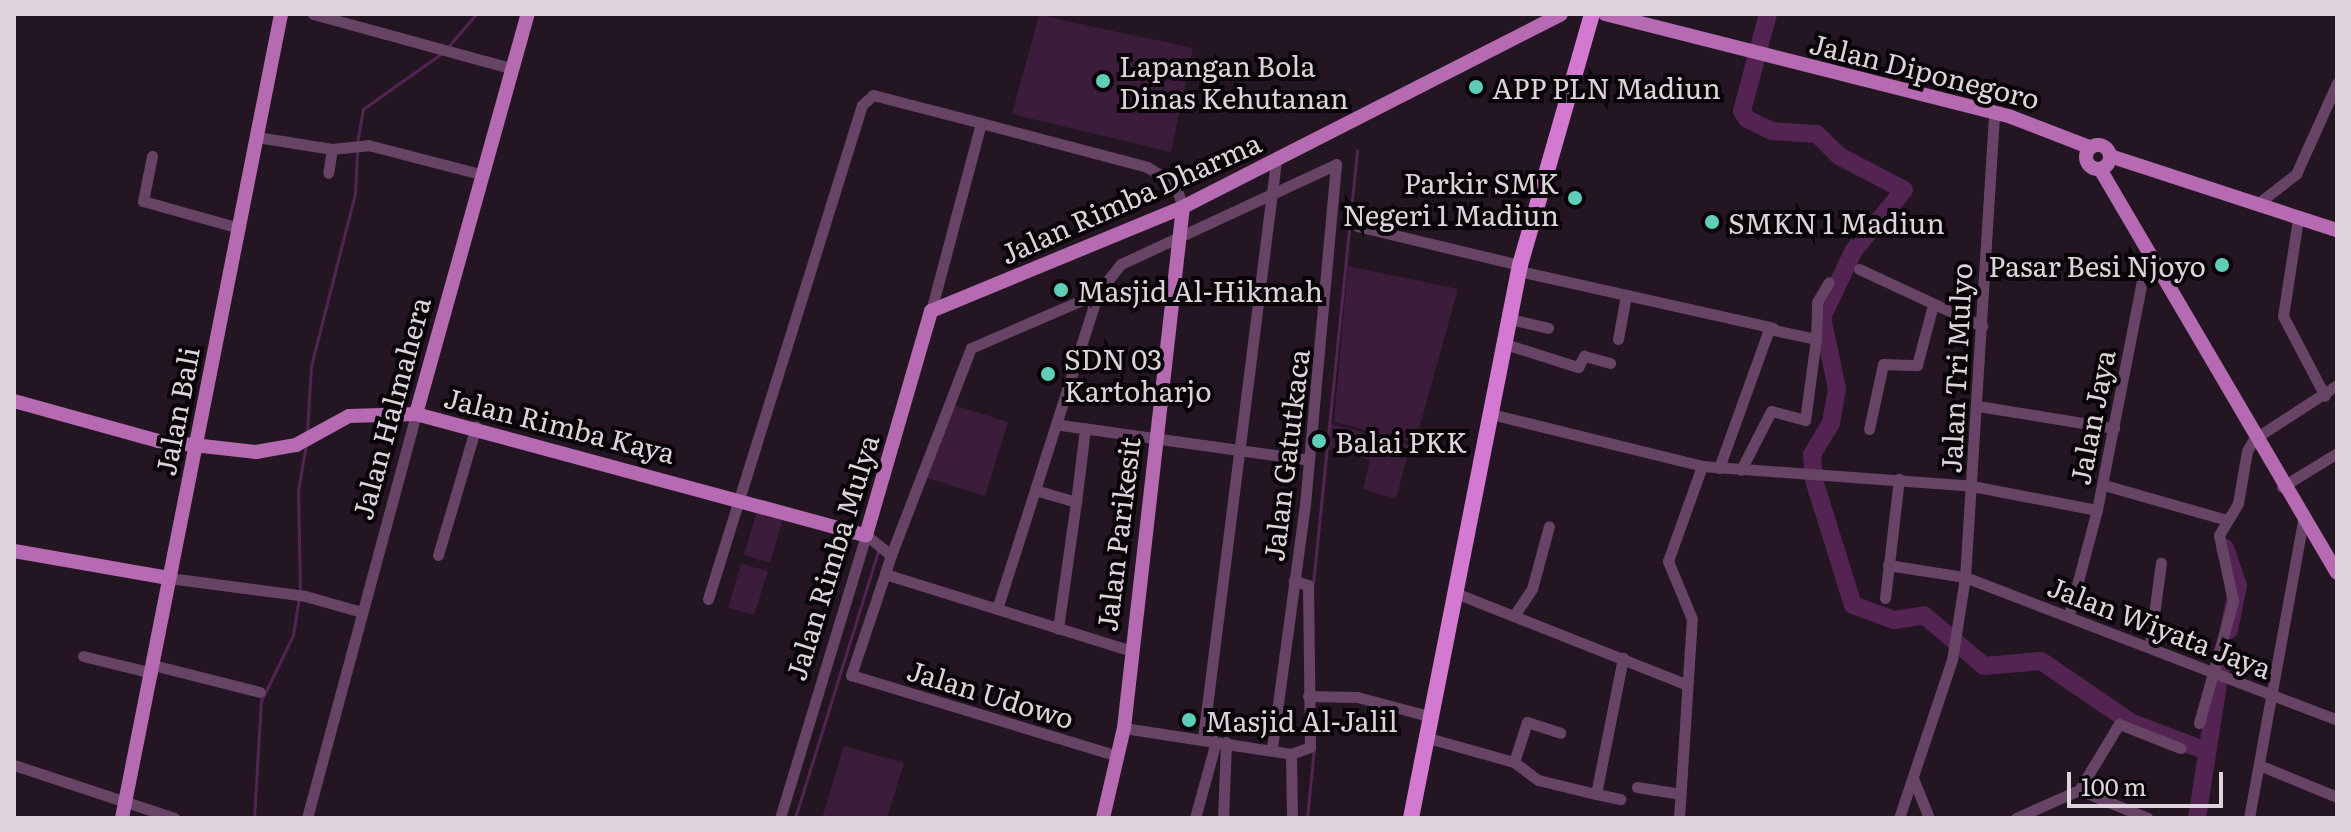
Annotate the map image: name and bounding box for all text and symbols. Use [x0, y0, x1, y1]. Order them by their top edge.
street label: Jalan Diponegoro [1807, 25, 2043, 115]
place label: Lapangan Bola Dinas Kehutanan [1119, 48, 1349, 114]
place label: APP PLN Madiun [1492, 70, 1721, 104]
marker: Lapangan Bola Dinas Kehutanan [1094, 72, 1112, 90]
marker: APP PLN Madiun [1467, 78, 1485, 96]
street label: Jalan Rimba Dharma [994, 124, 1266, 270]
place label: Parkir SMK Negeri 1 Madiun [1343, 165, 1559, 231]
marker: Parkir SMK Negeri 1 Madiun [1566, 189, 1584, 207]
place label: SMKN 1 Madiun [1728, 205, 1945, 239]
marker: SMKN 1 Madiun [1703, 213, 1721, 231]
place label: Pasar Besi Njoyo [1988, 248, 2206, 282]
marker: Pasar Besi Njoyo [2213, 256, 2231, 274]
street label: Jalan Tri Mulyo [1933, 262, 1977, 474]
place label: Masjid Al-Hikmah [1077, 273, 1323, 307]
marker: Masjid Al-Hikmah [1052, 281, 1070, 299]
street label: Jalan Halmahera [344, 293, 436, 523]
place label: SDN 03 Kartoharjo [1064, 341, 1212, 407]
street label: Jalan Bali [147, 344, 205, 478]
street label: Jalan Gatutkaca [1255, 347, 1315, 563]
street label: Jalan Jaya [2061, 347, 2121, 487]
marker: SDN 03 Kartoharjo [1039, 365, 1057, 383]
street label: Jalan Rimba Kaya [441, 379, 679, 469]
place label: Balai PKK [1335, 424, 1467, 458]
street label: Jalan Rimba Mulya [778, 430, 884, 684]
marker: Balai PKK [1310, 432, 1328, 450]
street label: Jalan Parikesit [1088, 435, 1146, 633]
street label: Jalan Wiyata Jaya [2043, 568, 2277, 684]
street label: Jalan Udowo [904, 652, 1078, 734]
place label: Masjid Al-Jalil [1205, 703, 1398, 737]
marker: Masjid Al-Jalil [1180, 711, 1198, 729]
scale bar [2071, 756, 2227, 806]
text: 100 m [2081, 768, 2147, 803]

